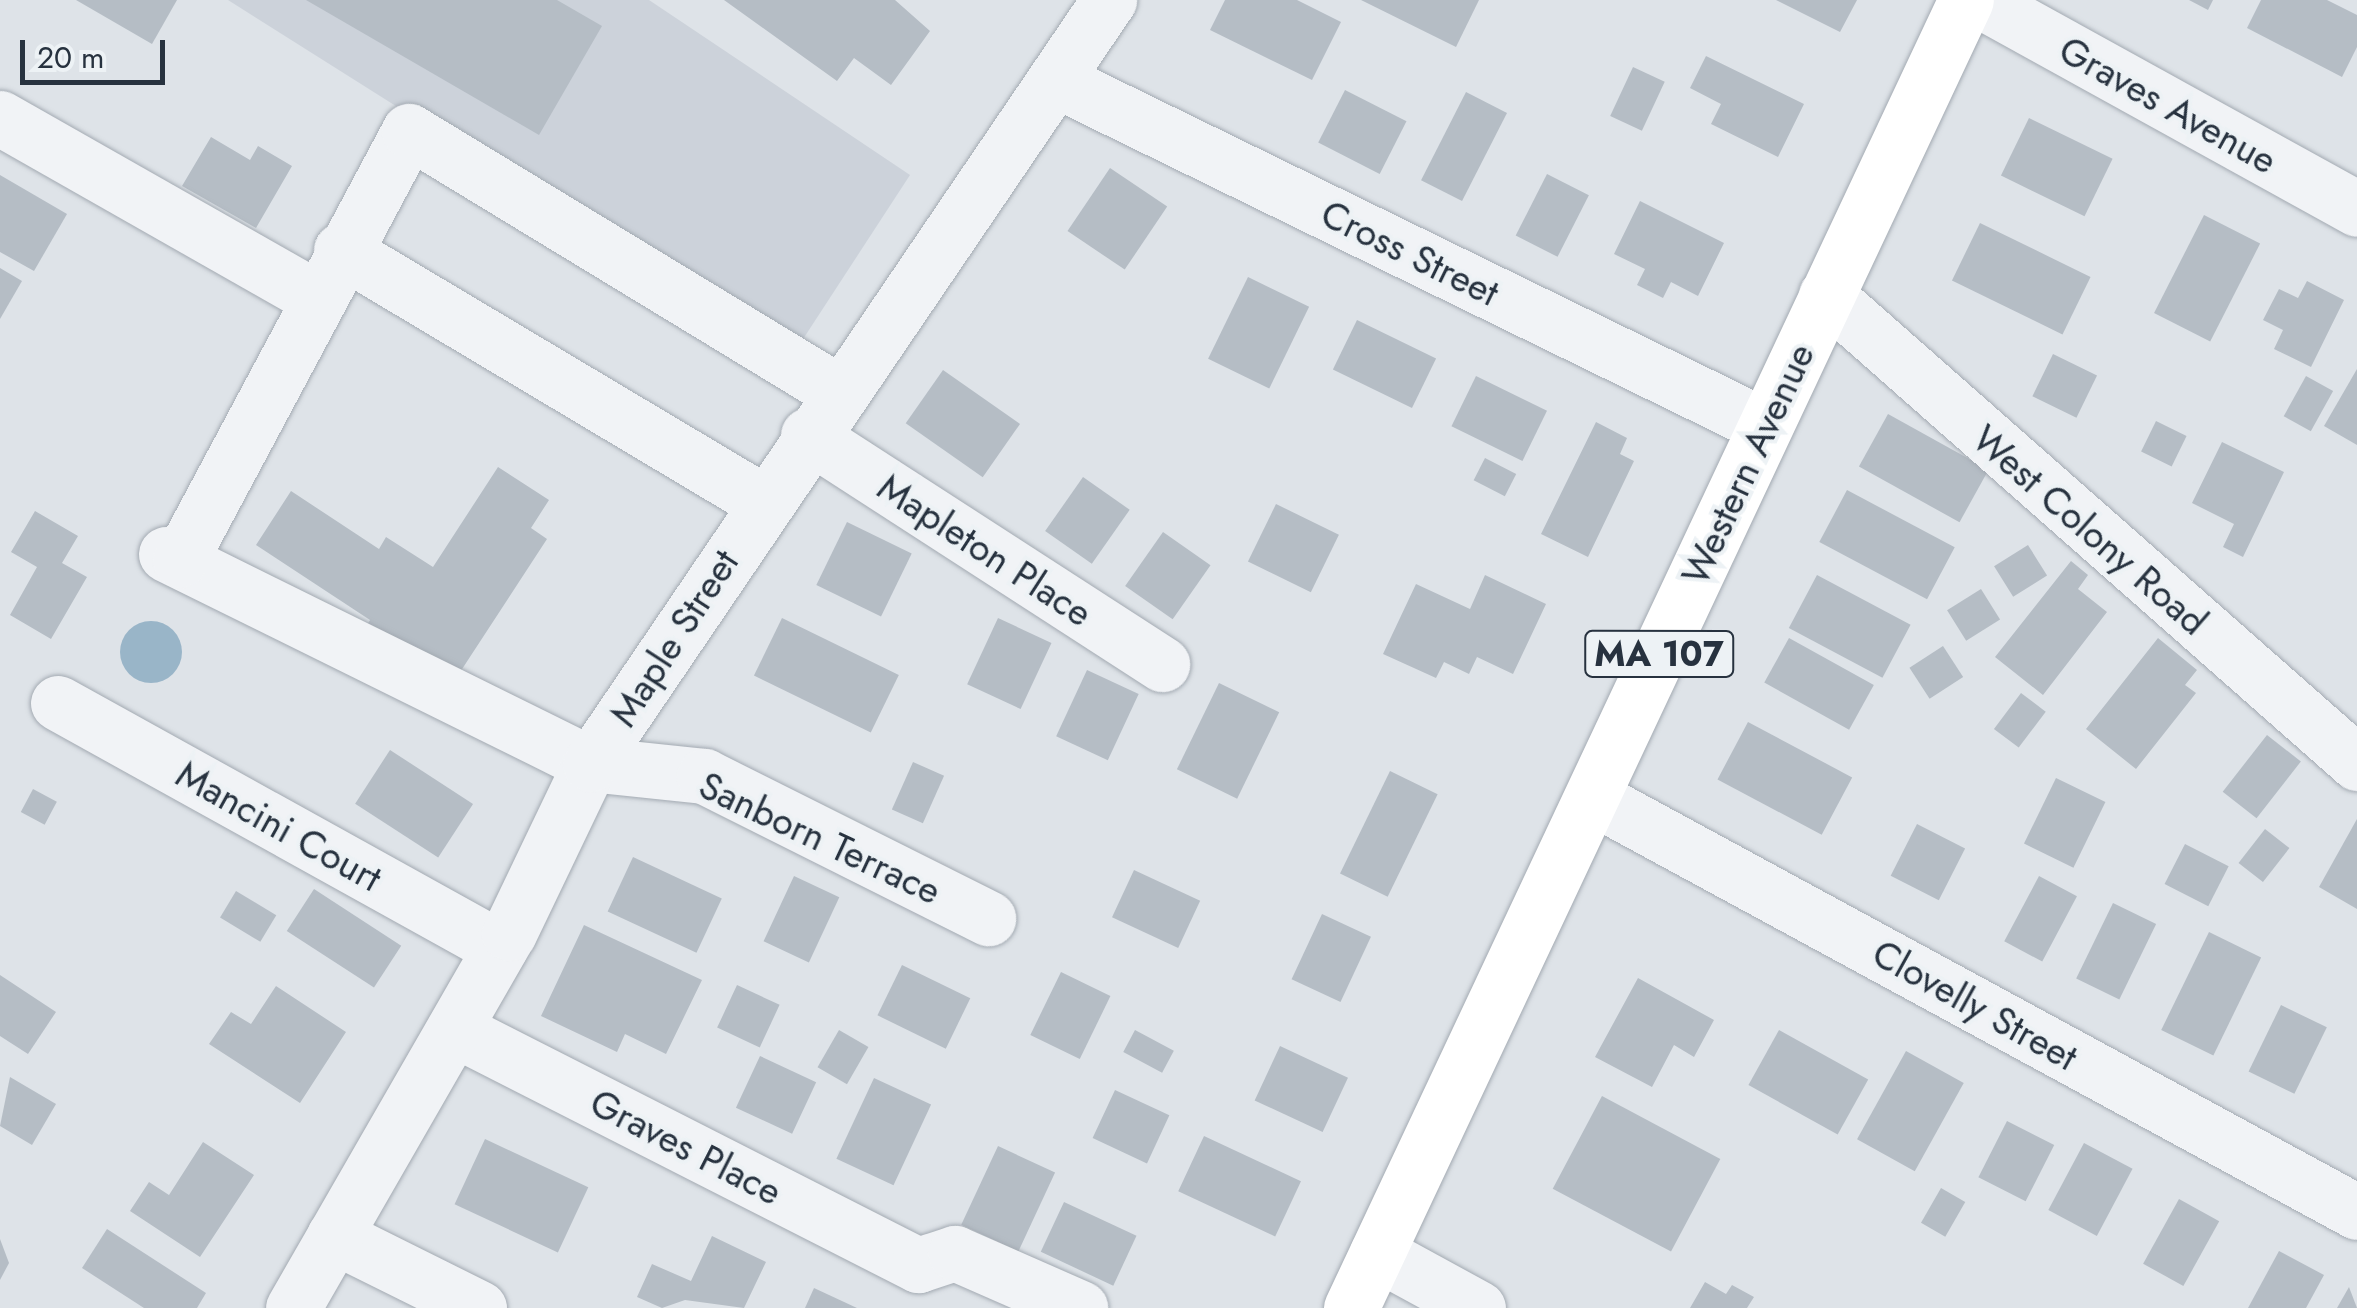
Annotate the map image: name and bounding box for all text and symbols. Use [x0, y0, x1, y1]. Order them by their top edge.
scale bar [25, 20, 170, 82]
street label: Graves Avenue [2051, 27, 2285, 183]
text: 20 m [37, 36, 104, 79]
street label: Cross Street [1314, 190, 1506, 316]
street label: Western Avenue [1672, 336, 1824, 592]
street label: West Colony Road [1963, 416, 2217, 644]
street label: Mapleton Place [870, 464, 1100, 636]
street label: Maple Street [600, 541, 748, 735]
road number: MA 107 [1584, 624, 1734, 684]
street label: Mancini Court [169, 751, 389, 901]
street label: Sanborn Terrace [692, 762, 948, 914]
street label: Clovelly Street [1865, 930, 2085, 1080]
street label: Graves Place [583, 1079, 789, 1215]

